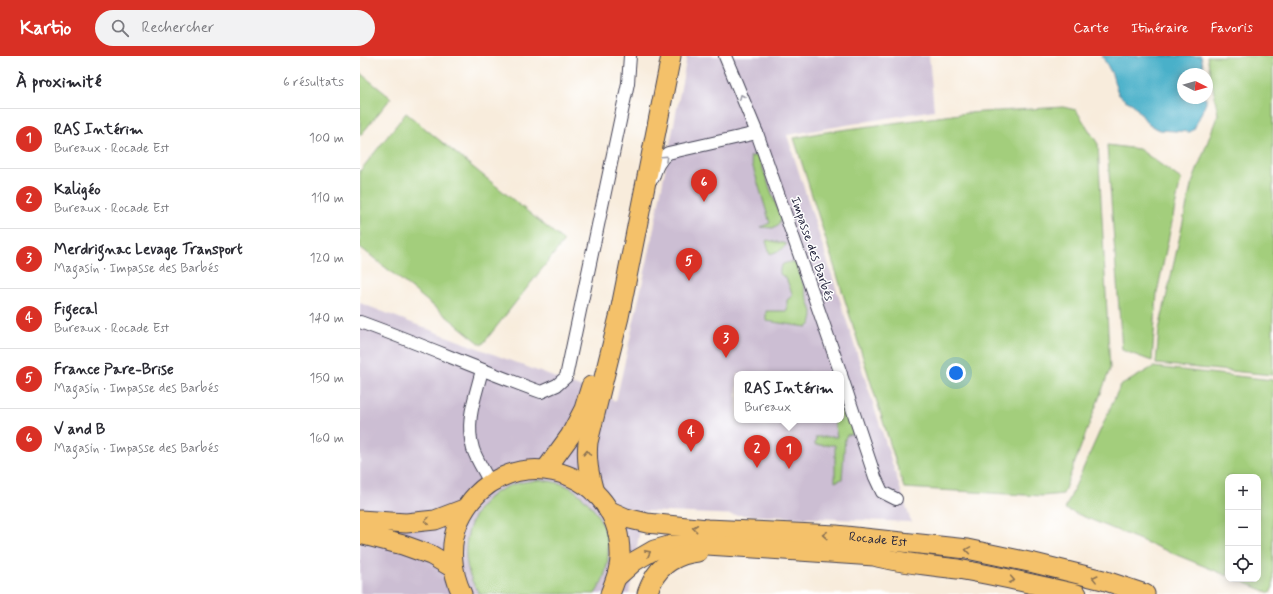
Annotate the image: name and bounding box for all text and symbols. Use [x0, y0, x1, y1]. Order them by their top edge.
search box [95, 10, 375, 46]
text: Kartio [20, 16, 71, 41]
icon: search [109, 17, 131, 39]
text: Rechercher [141, 18, 214, 38]
text: Carte [1073, 19, 1109, 37]
text: Itinéraire [1131, 19, 1188, 37]
text: Favoris [1210, 19, 1253, 37]
north arrow [1177, 68, 1213, 104]
text: À proximité [16, 71, 101, 93]
text: 6 résultats [283, 74, 344, 91]
one-way arrow [739, 94, 747, 102]
text: RAS Intérim [54, 120, 143, 140]
text: 1 [26, 130, 32, 147]
text: 100 m [309, 130, 344, 147]
text: Bureaux · Rocade Est [54, 140, 169, 157]
one-way arrow [660, 155, 668, 162]
pin: 6 [691, 169, 717, 202]
text: Kaligéo [54, 180, 101, 200]
text: 2 [26, 190, 32, 207]
text: 110 m [311, 190, 344, 207]
street label: Impasse des Barbés [786, 195, 838, 304]
text: Bureaux · Rocade Est [54, 200, 169, 217]
text: Merdrignac Levage Transport [54, 240, 243, 260]
pin: 5 [676, 248, 702, 281]
text: 3 [26, 250, 32, 267]
text: 120 m [310, 250, 344, 267]
text: Magasin · Impasse des Barbés [54, 260, 219, 277]
text: Figecal [54, 300, 98, 320]
text: 4 [25, 310, 33, 327]
text: 140 m [309, 310, 344, 327]
text: Bureaux · Rocade Est [54, 320, 169, 337]
pin: 3 [713, 325, 739, 358]
text: France Pare-Brise [54, 360, 174, 380]
your location [946, 363, 966, 383]
text: 5 [25, 370, 33, 387]
text: 150 m [310, 370, 344, 387]
popup [734, 371, 844, 423]
text: RAS Intérim [744, 379, 834, 399]
text: Magasin · Impasse des Barbés [54, 380, 219, 397]
text: Bureaux [744, 399, 791, 416]
pin: 4 [678, 419, 704, 452]
text: V and B [54, 420, 105, 440]
text: 6 [26, 430, 32, 447]
text: 160 m [309, 430, 344, 447]
pin: 2 [744, 435, 770, 468]
pin: 1 [776, 436, 802, 469]
text: Magasin · Impasse des Barbés [54, 440, 219, 457]
one-way arrow [583, 450, 592, 457]
map controls [1225, 474, 1261, 582]
button: + [1225, 474, 1261, 510]
button: − [1225, 510, 1261, 546]
one-way arrow [424, 516, 430, 525]
one-way arrow [692, 523, 698, 532]
street label: Rocade Est [848, 528, 908, 551]
one-way arrow [822, 530, 828, 539]
one-way arrow [965, 546, 971, 555]
button: locate [1225, 546, 1261, 582]
one-way arrow [644, 551, 651, 558]
one-way arrow [1009, 575, 1015, 583]
one-way arrow [1092, 575, 1098, 583]

